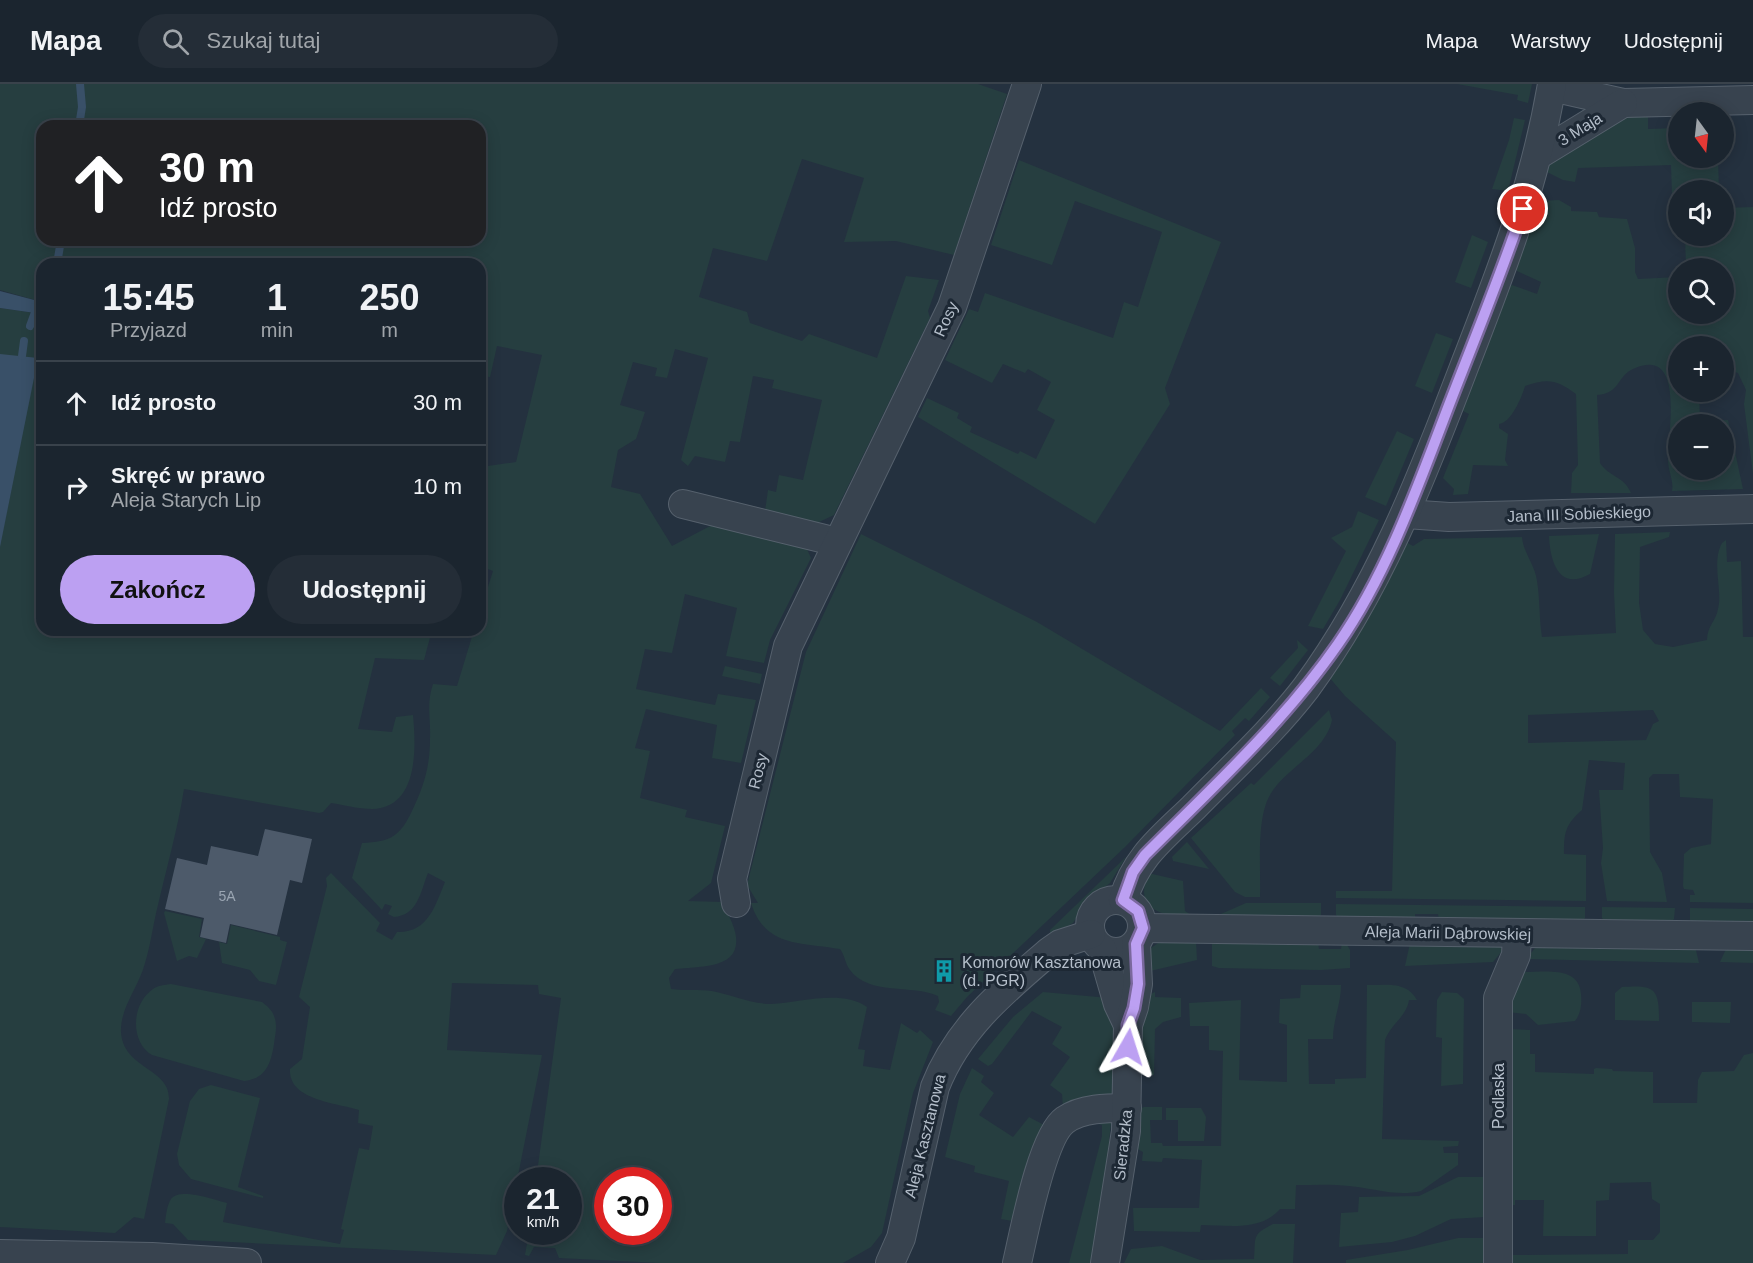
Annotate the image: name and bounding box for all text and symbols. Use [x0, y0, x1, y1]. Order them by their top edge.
search box [138, 14, 558, 68]
text: Mapa [30, 25, 102, 56]
icon: search [159, 25, 192, 58]
text: Szukaj tutaj [207, 28, 320, 53]
text: Mapa [1426, 29, 1478, 52]
text: Warstwy [1511, 29, 1591, 52]
text: Udostępnij [1624, 29, 1723, 52]
north arrow [1668, 102, 1734, 168]
map controls [1668, 102, 1734, 480]
street label: 3 Maja [1555, 109, 1605, 149]
icon: ahead [60, 144, 138, 222]
text: 30 m [159, 144, 255, 191]
button: sound [1668, 180, 1734, 246]
pin [1497, 183, 1548, 234]
icon: arrive [1506, 192, 1539, 225]
text: Idź prosto [159, 193, 278, 223]
button: search [1668, 258, 1734, 324]
text: 15:45 [102, 277, 194, 318]
text: 1 [267, 277, 287, 318]
text: 250 [359, 277, 420, 318]
street label: Rosy [931, 299, 961, 339]
text: Przyjazd [110, 319, 187, 341]
text: min [261, 319, 293, 341]
text: m [381, 319, 398, 341]
button: + [1668, 336, 1734, 402]
icon: ahead [60, 387, 93, 420]
text: Idź prosto [111, 390, 216, 415]
text: 30 m [413, 390, 462, 415]
button: − [1668, 414, 1734, 480]
text: Skręć w prawo [111, 463, 265, 488]
icon: right [60, 471, 93, 504]
text: 10 m [413, 474, 462, 499]
text: Aleja Starych Lip [111, 489, 261, 511]
street label: Jana III Sobieskiego [1507, 503, 1651, 525]
button: Zakończ [60, 555, 255, 624]
button: Udostępnij [267, 555, 462, 624]
street label: Rosy [745, 751, 771, 791]
house number: 5A [218, 888, 236, 904]
street label: Aleja Marii Dąbrowskiej [1365, 923, 1531, 943]
place label: Komorów Kasztanowa (d. PGR) [962, 954, 1121, 989]
building icon: Komorów Kasztanowa (d. PGR) [931, 958, 957, 984]
position arrow [1096, 1015, 1160, 1079]
street label: Podlaska [1490, 1063, 1507, 1129]
street label: Aleja Kasztanowa [901, 1072, 949, 1200]
street label: Sieradzka [1111, 1109, 1135, 1181]
speed limit sign: 30 [594, 1167, 672, 1245]
text: 21 [526, 1182, 560, 1215]
text: km/h [527, 1213, 559, 1230]

